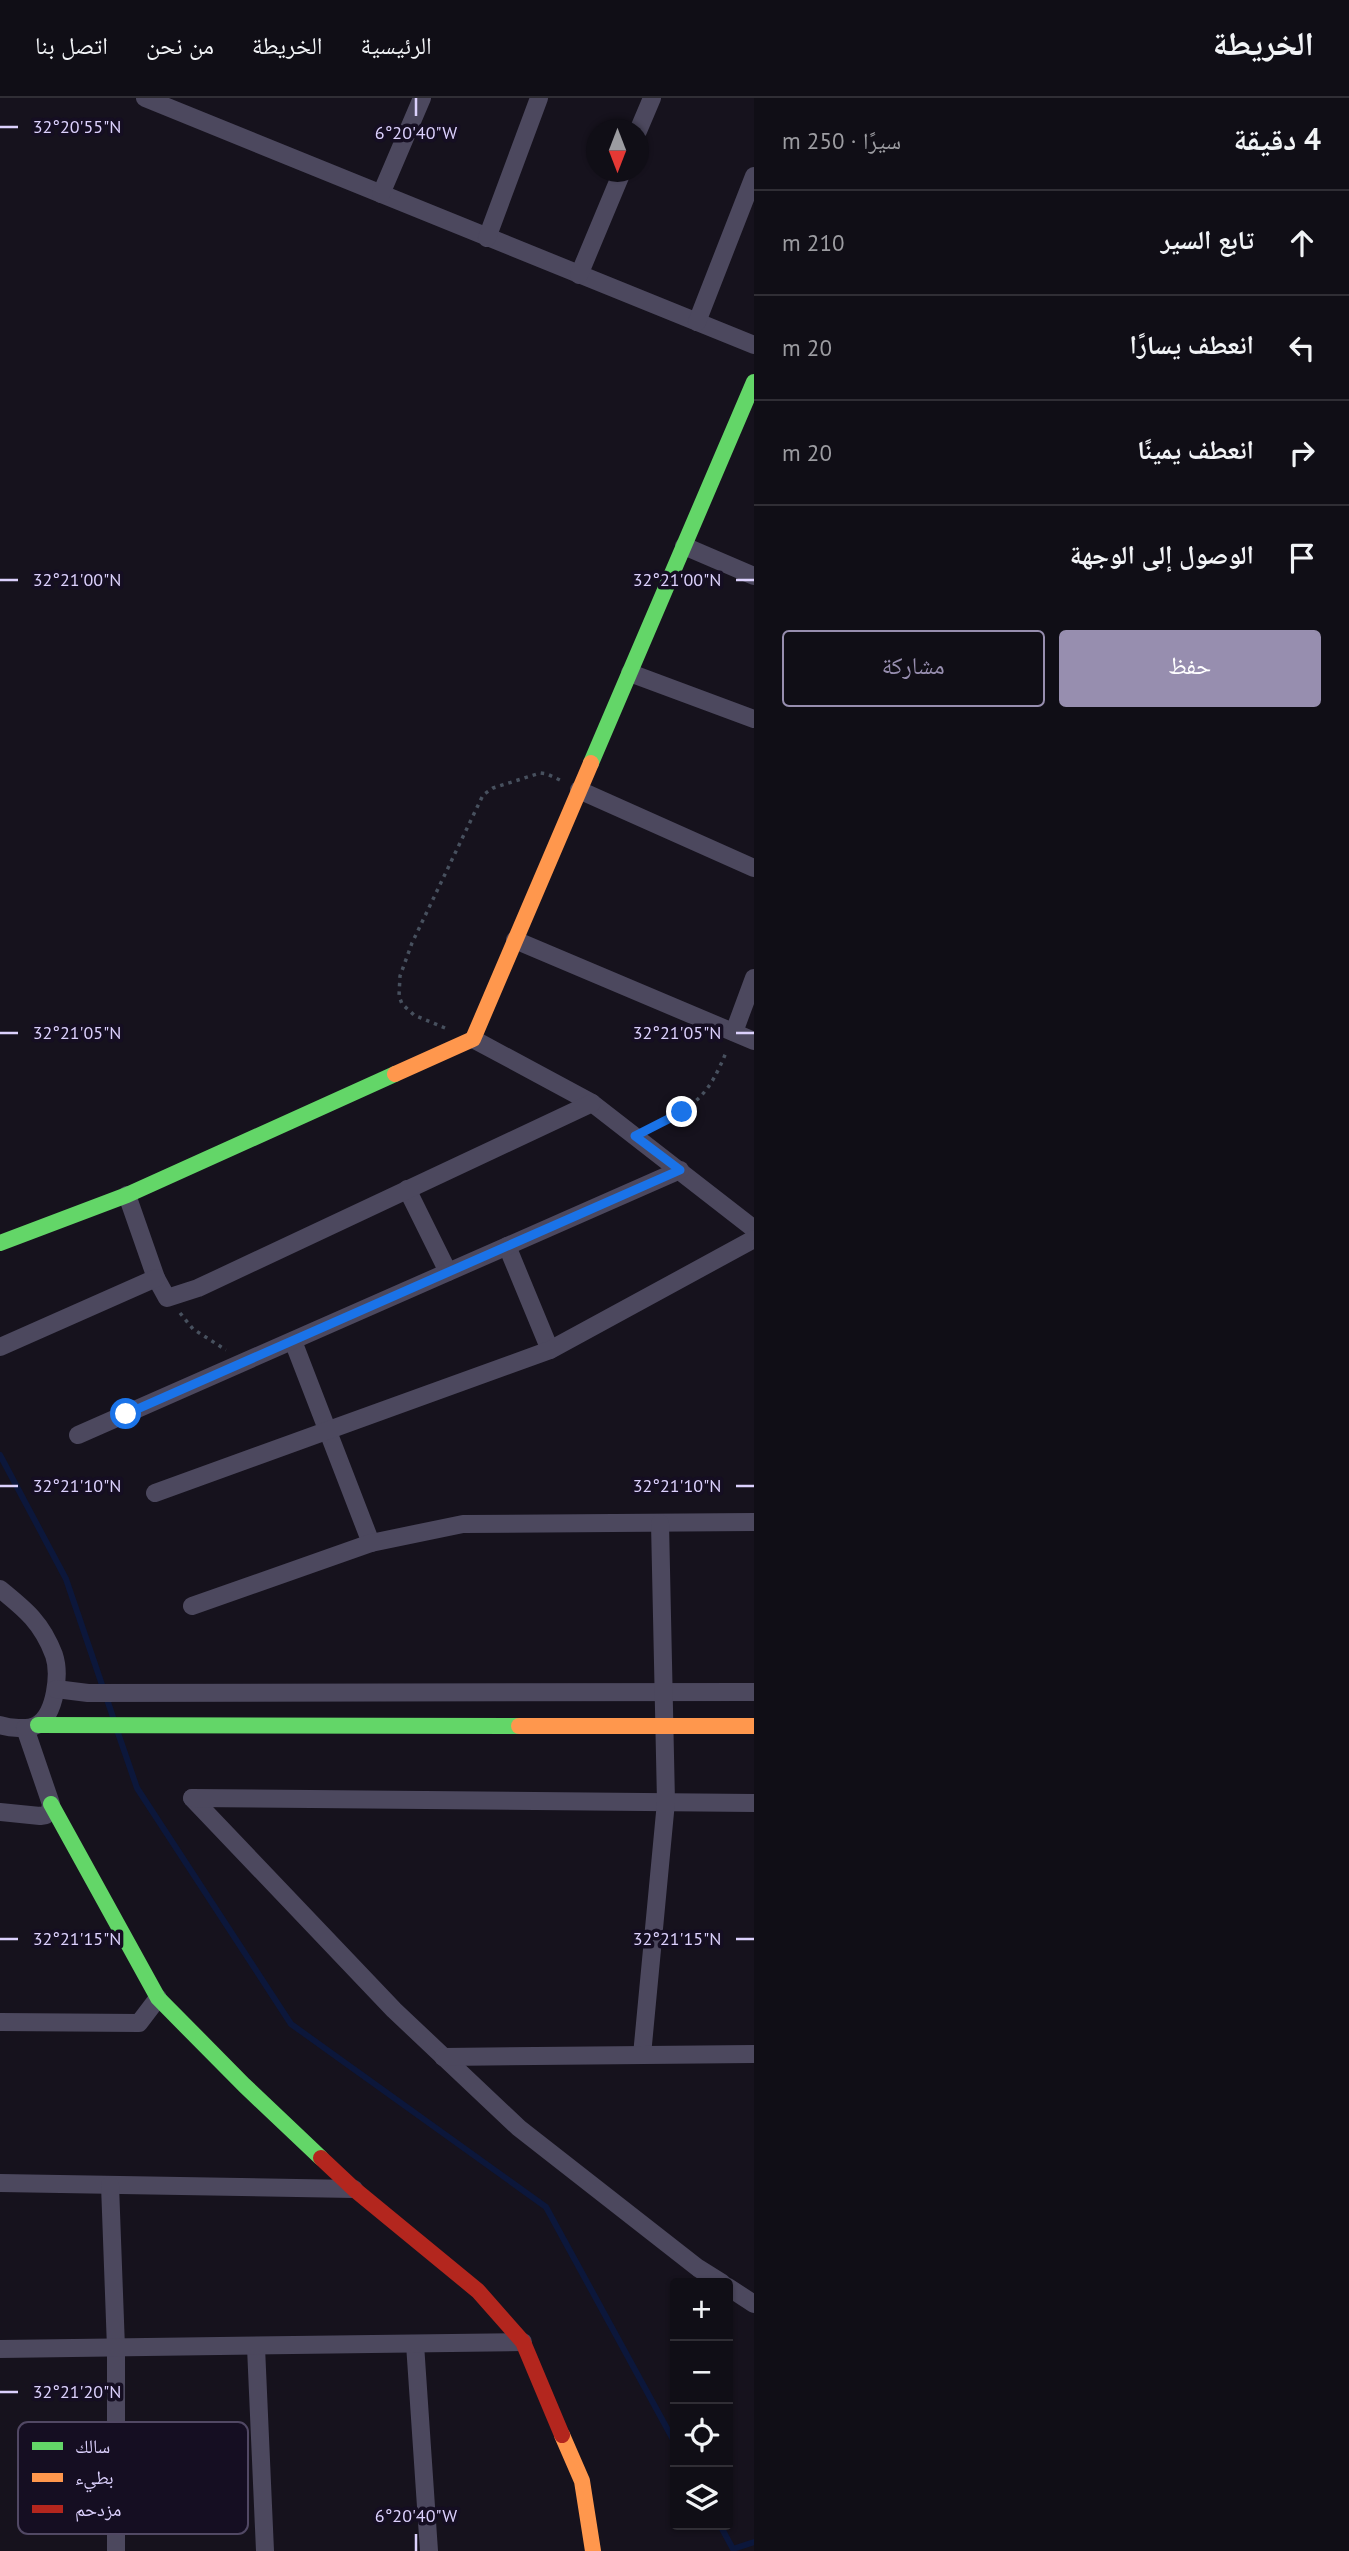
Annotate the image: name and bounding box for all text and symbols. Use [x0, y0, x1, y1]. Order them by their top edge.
text: الخريطة [1213, 21, 1314, 64]
text: اتصل بنا [35, 30, 108, 61]
text: من نحن [146, 30, 214, 61]
text: الخريطة [252, 30, 323, 61]
text: الرئيسية [361, 30, 432, 61]
text: 32°20'55"N [33, 115, 121, 138]
north arrow [586, 119, 649, 182]
text: 4 دقيقة [1233, 119, 1321, 158]
text: 6°20'40"W [375, 121, 457, 144]
text: سيرًا · 250 m [782, 126, 901, 155]
text: تابع السير [1161, 223, 1254, 256]
icon: ahead [1283, 224, 1321, 262]
text: 210 m [782, 228, 844, 257]
text: انعطف يسارًا [1130, 328, 1254, 361]
icon: left [1283, 329, 1321, 367]
text: 20 m [782, 333, 832, 362]
text: انعطف يمينًا [1137, 433, 1254, 466]
icon: right [1283, 434, 1321, 472]
text: 20 m [782, 438, 832, 467]
text: الوصول إلى الوجهة [1070, 538, 1254, 571]
icon: arrive [1283, 539, 1321, 577]
text: 32°21'00"N [33, 568, 121, 591]
text: 32°21'00"N [633, 568, 721, 591]
button: مشاركة [782, 630, 1045, 707]
button: حفظ [1059, 630, 1321, 707]
text: 32°21'05"N [33, 1021, 121, 1044]
text: 32°21'05"N [633, 1021, 721, 1044]
route end [666, 1096, 697, 1127]
route start [110, 1398, 141, 1429]
text: 32°21'10"N [33, 1474, 121, 1497]
text: 32°21'10"N [633, 1474, 721, 1497]
text: 32°21'15"N [33, 1927, 121, 1950]
text: 32°21'15"N [633, 1927, 721, 1950]
map controls [670, 2278, 733, 2530]
button: + [670, 2278, 733, 2341]
button: − [670, 2341, 733, 2404]
text: 32°21'20"N [33, 2380, 121, 2403]
button: locate [670, 2404, 733, 2467]
legend [18, 2422, 248, 2534]
text: سالك [75, 2434, 110, 2458]
text: بطيء [75, 2465, 114, 2493]
button: layers [670, 2467, 733, 2530]
text: مزدحم [75, 2497, 121, 2522]
text: 6°20'40"W [375, 2504, 457, 2527]

